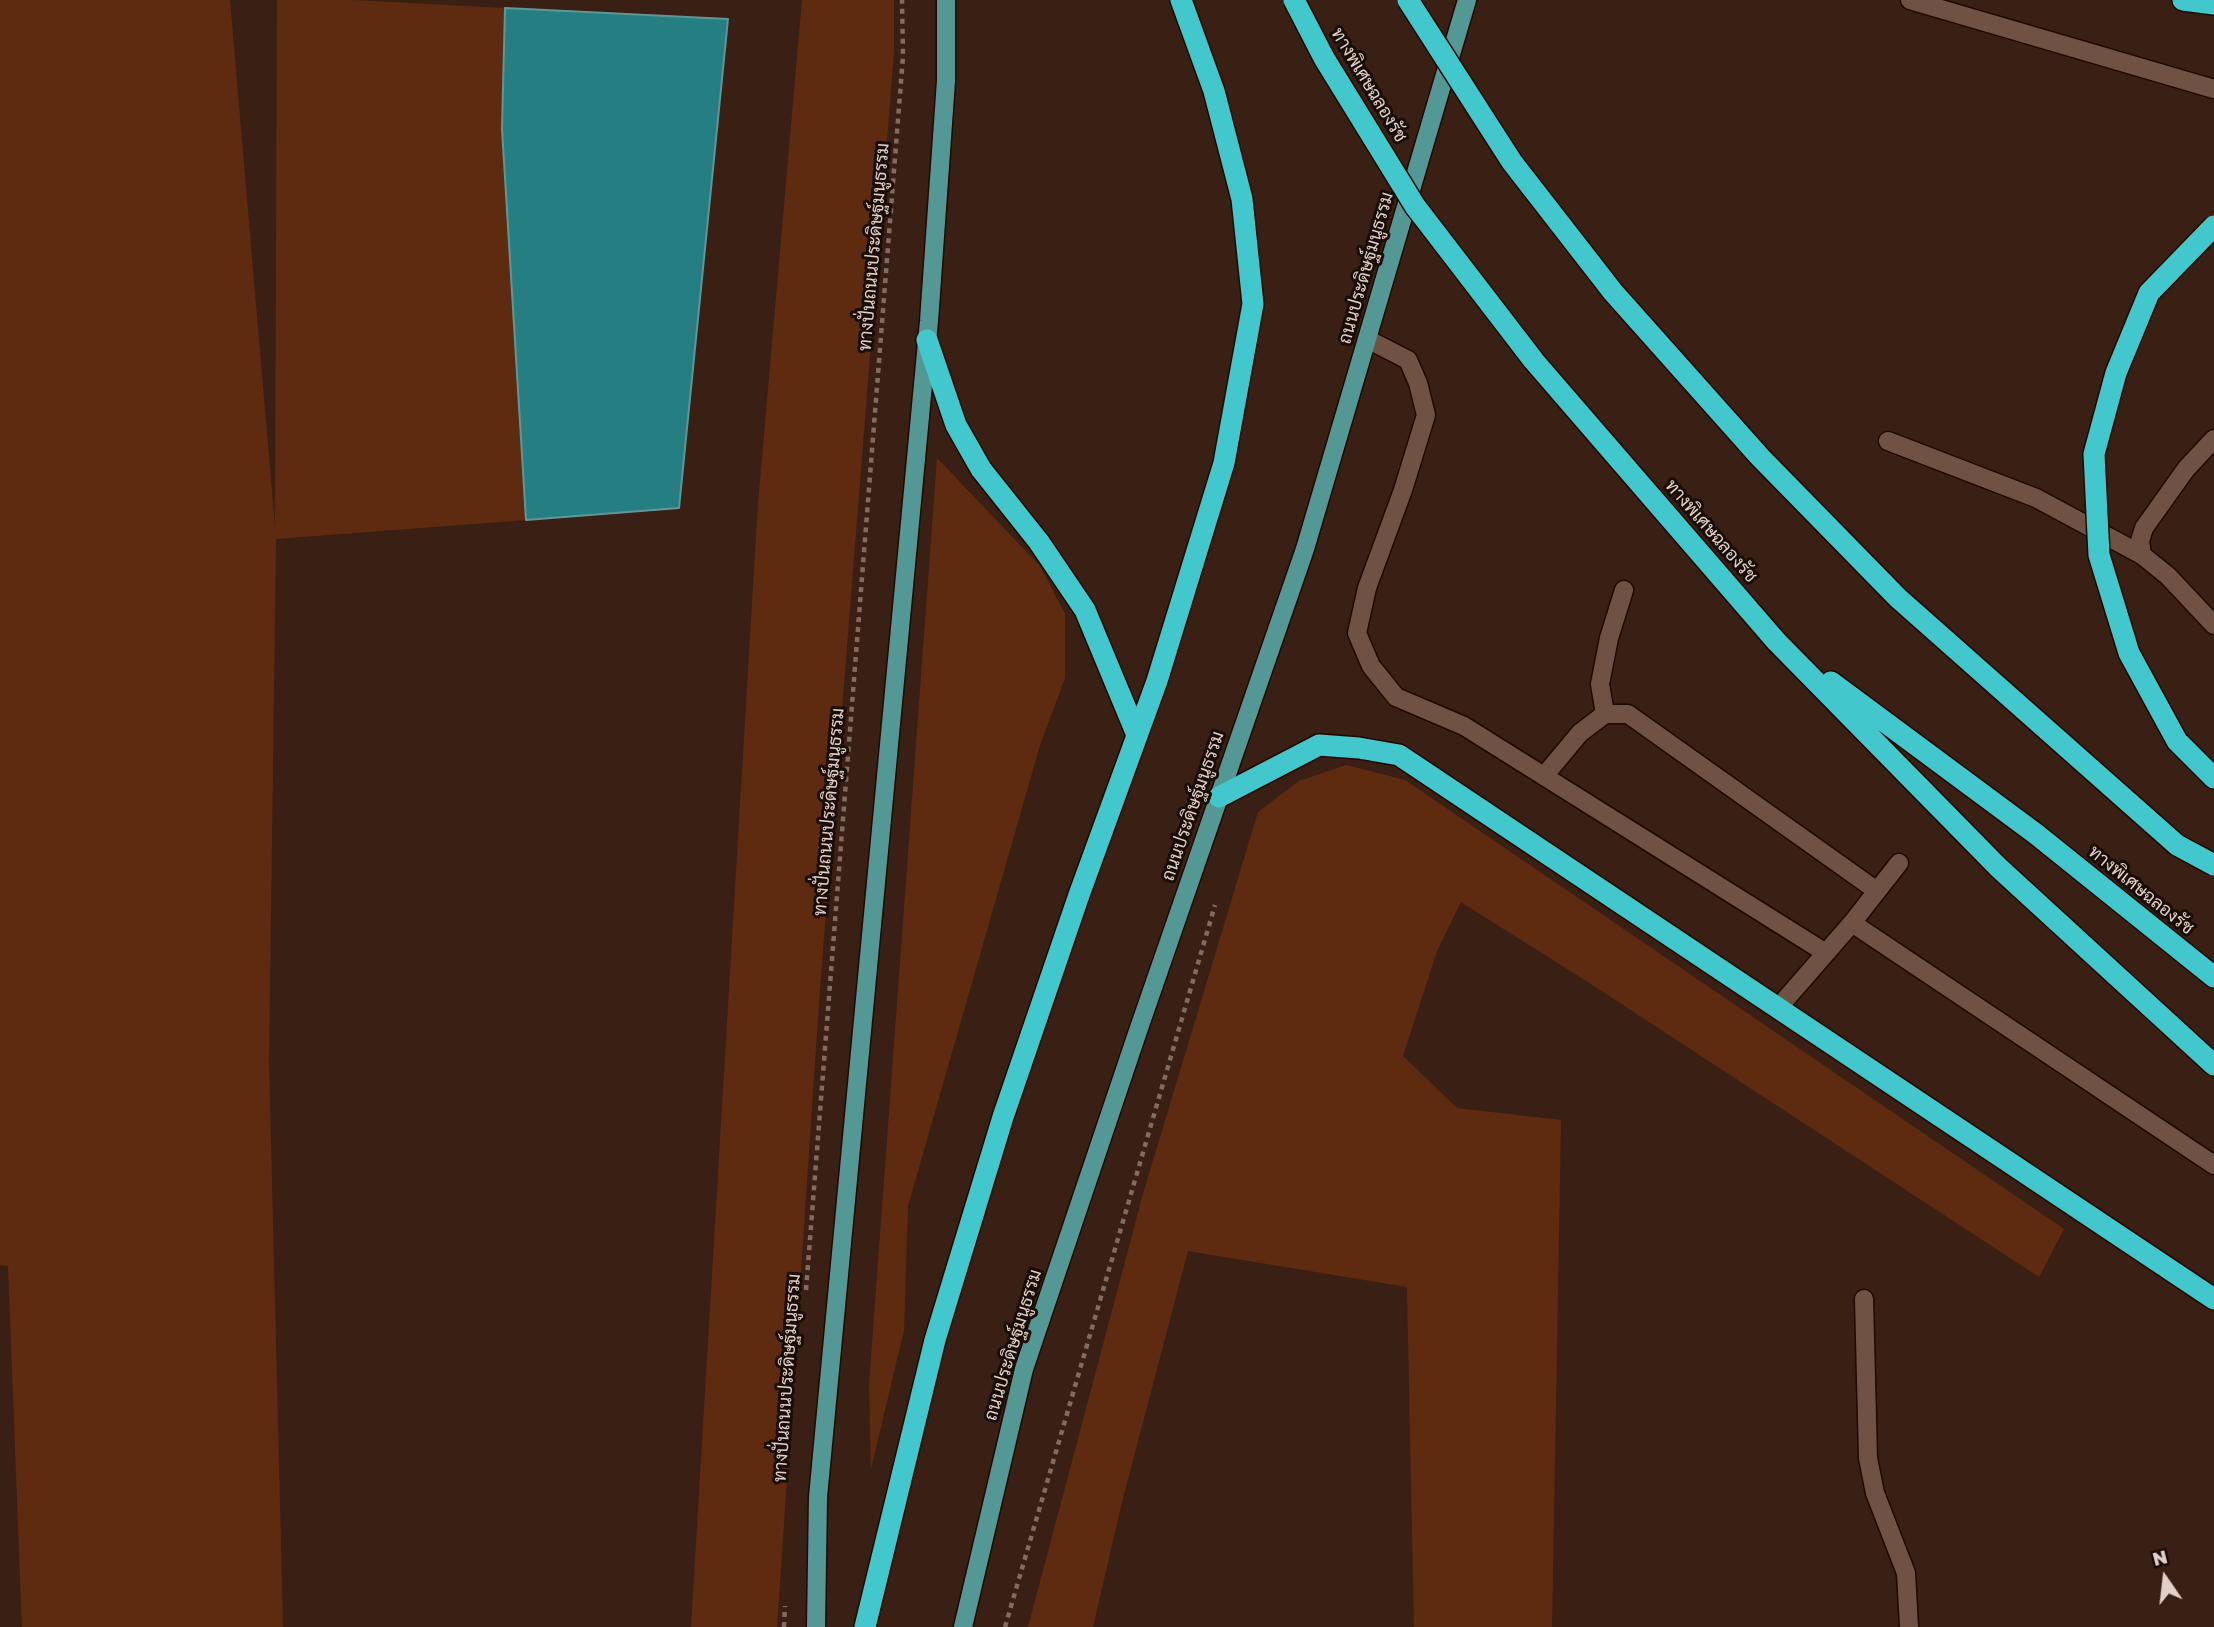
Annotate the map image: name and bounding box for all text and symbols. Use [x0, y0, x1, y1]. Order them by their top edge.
street label: ทางพิเศษฉลองรัช [1326, 24, 1412, 146]
street label: ทางปั่นถนนประดิษฐ์มนูธรรม [854, 142, 894, 352]
street label: ถนนประดิษฐ์มนูธรรม [1334, 190, 1398, 346]
street label: ทางพิเศษฉลองรัช [1660, 475, 1762, 587]
street label: ทางปั่นถนนประดิษฐ์มนูธรรม [809, 707, 849, 917]
street label: ถนนประดิษฐ์มนูธรรม [1157, 728, 1229, 884]
street label: ทางพิเศษฉลองรัช [2084, 841, 2198, 939]
street label: ถนนประดิษฐ์มนูธรรม [980, 1267, 1046, 1423]
street label: ทางปั่นถนนประดิษฐ์มนูธรรม [769, 1273, 805, 1483]
north arrow [2130, 1543, 2200, 1613]
text: N [2150, 1544, 2170, 1570]

